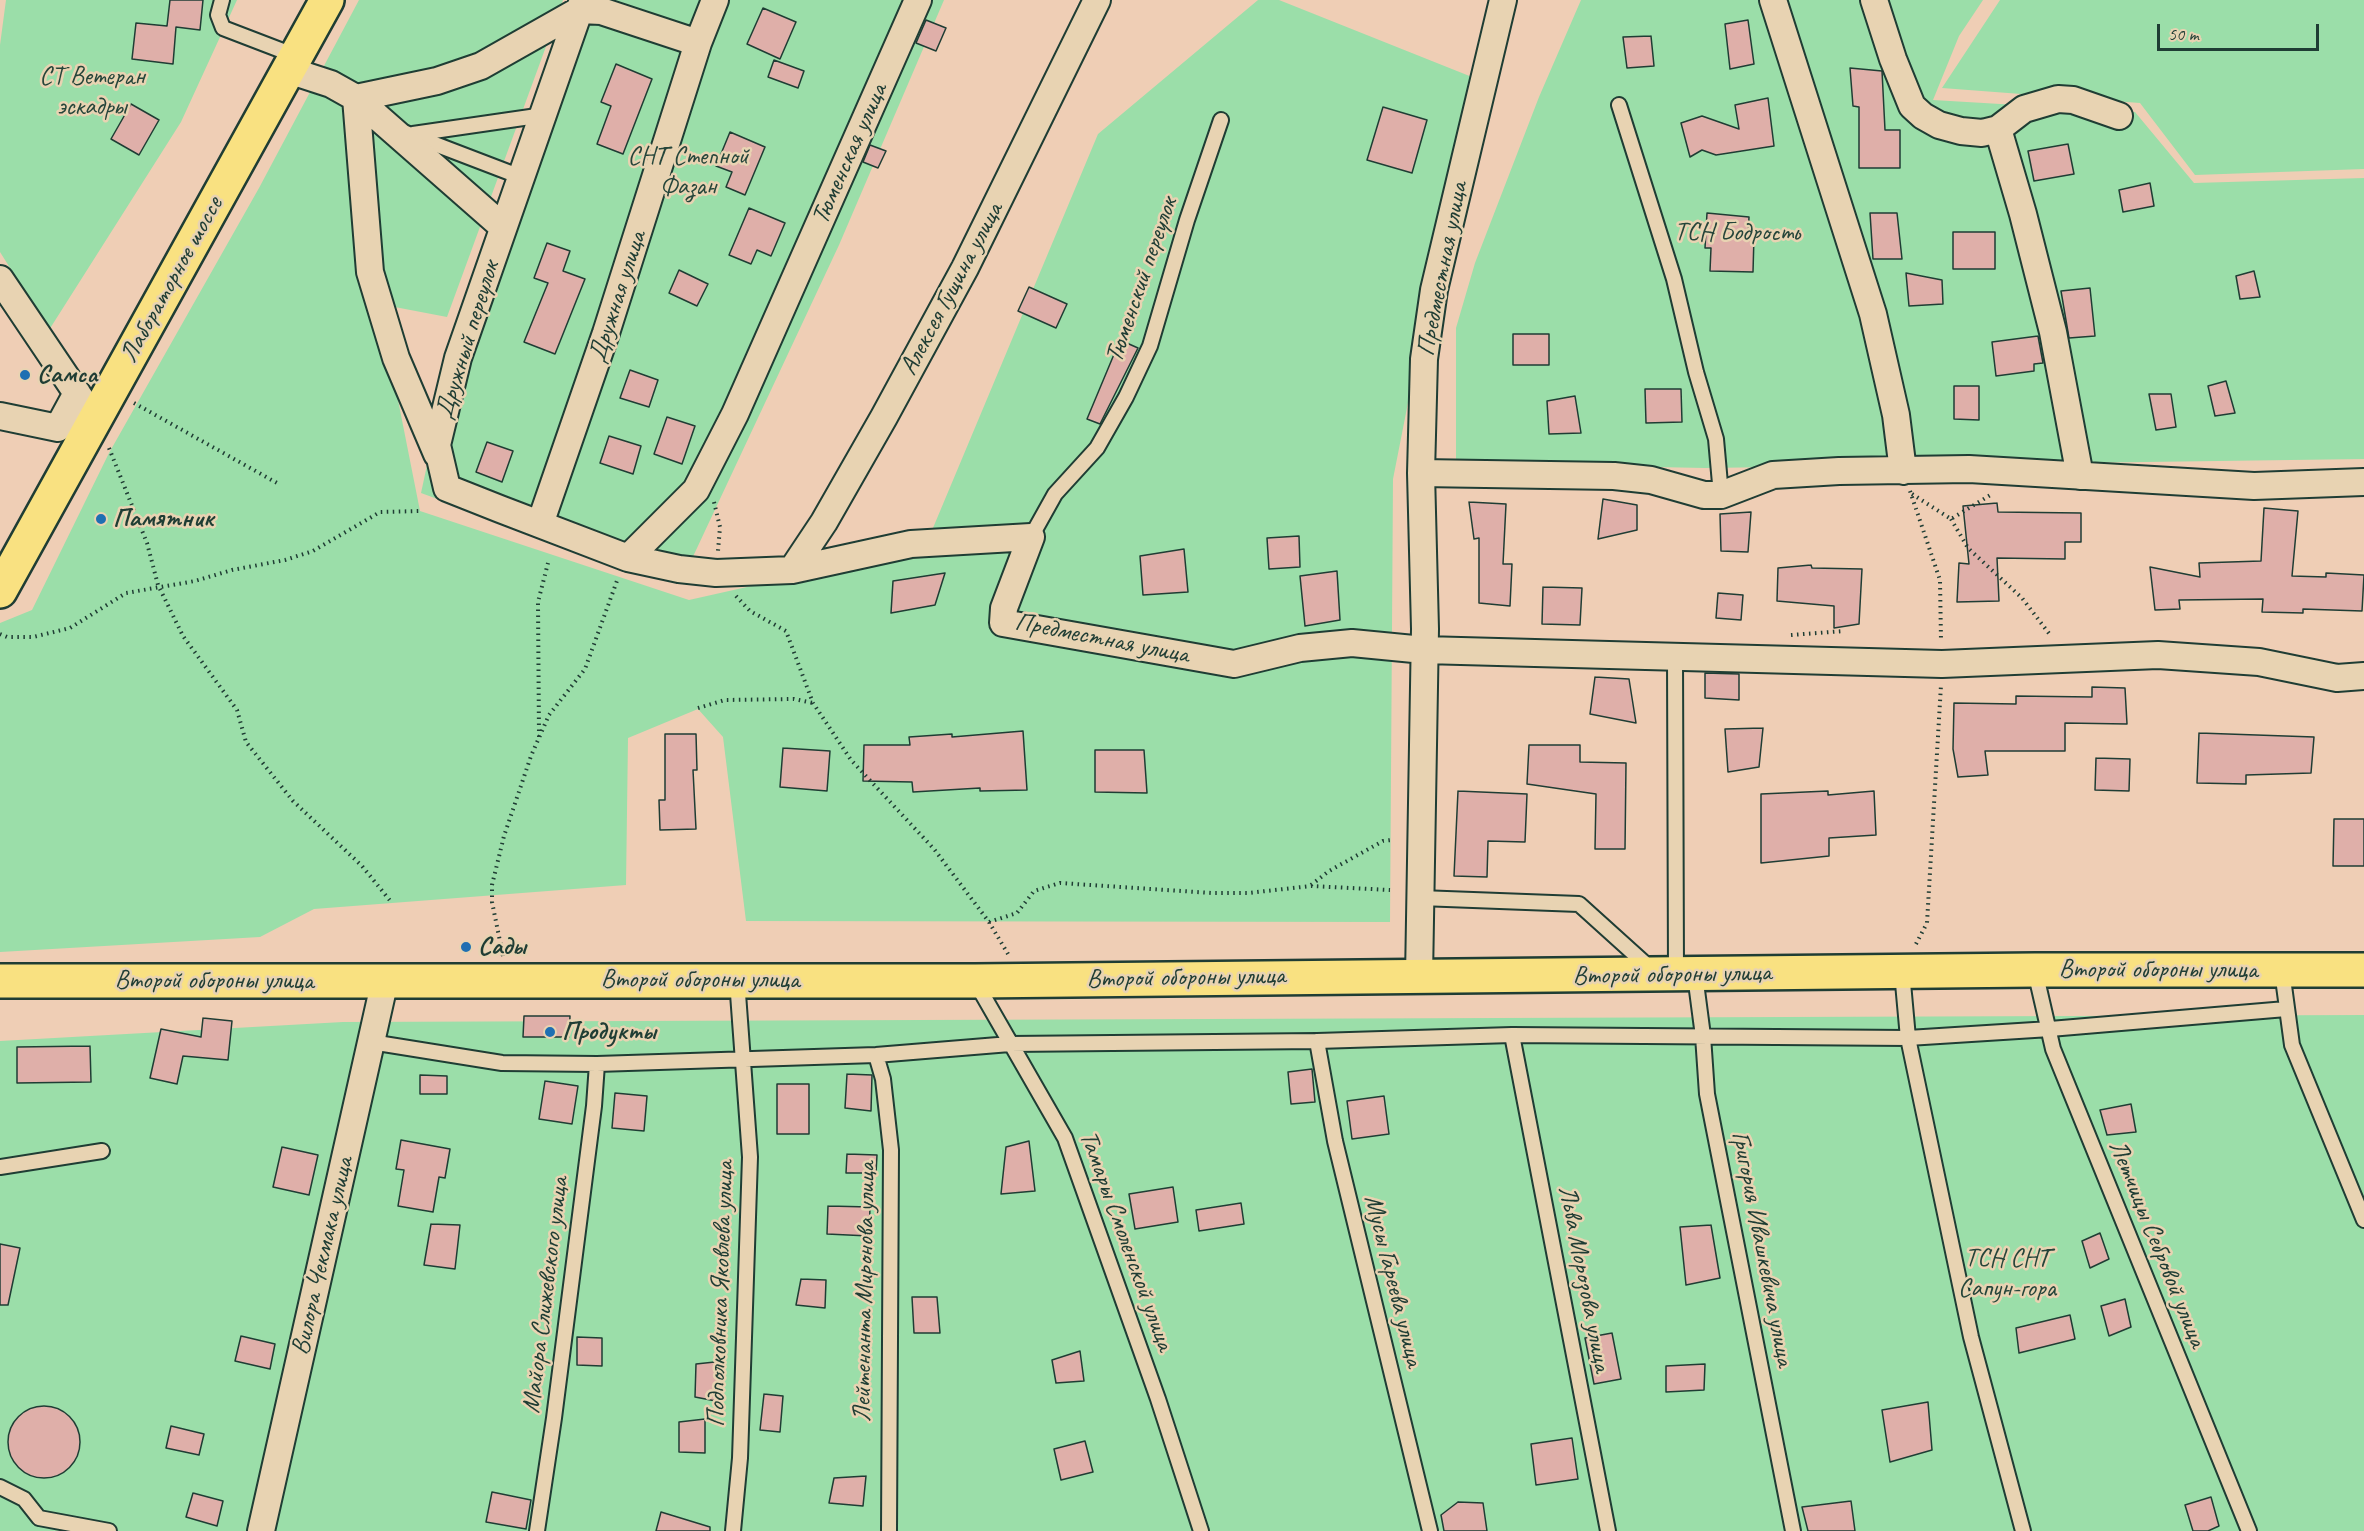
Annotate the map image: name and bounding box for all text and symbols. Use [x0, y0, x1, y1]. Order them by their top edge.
scale bar [2160, 12, 2322, 50]
text: 50 m [2168, 23, 2199, 45]
park label: СТ Ветеран эскадры [39, 61, 145, 122]
street label: Тюменская улица [805, 79, 895, 229]
park label: СНТ Степной Фазан [627, 141, 749, 202]
street label: Предместная улица [1411, 179, 1475, 359]
street label: Лабораторное шоссе [114, 192, 230, 368]
street label: Тюменский переулок [1099, 193, 1185, 367]
street label: Алексея Гущина улица [893, 197, 1011, 381]
park label: ТСН Бодрость [1674, 217, 1800, 249]
street label: Дружная улица [582, 227, 654, 367]
street label: Дружный переулок [429, 257, 507, 423]
place label: Самса [37, 359, 98, 391]
marker: Самса [18, 368, 32, 382]
place label: Памятник [113, 503, 213, 535]
marker: Памятник [94, 512, 108, 526]
street label: Предместная улица [1012, 607, 1192, 671]
place label: Сады [478, 931, 526, 963]
marker: Сады [459, 940, 473, 954]
street label: Второй обороны улица [2059, 954, 2257, 986]
street label: Второй обороны улица [1572, 958, 1772, 992]
street label: Второй обороны улица [1086, 961, 1286, 995]
street label: Второй обороны улица [601, 964, 799, 996]
street label: Второй обороны улица [115, 965, 313, 997]
place label: Продукты [562, 1016, 656, 1048]
marker: Продукты [543, 1025, 557, 1039]
street label: Тамары Смоленской улица [1072, 1127, 1180, 1355]
street label: Григория Ивашкевича улица [1724, 1129, 1800, 1369]
street label: Летчицы Себровой улица [2101, 1136, 2213, 1352]
street label: Вилора Чекмака улица [285, 1154, 361, 1358]
street label: Подполковника Яковлева улица [701, 1160, 741, 1428]
street label: Лейтенанта Миронова улица [847, 1162, 883, 1422]
street label: Майора Слижевского улица [516, 1175, 576, 1415]
street label: Льва Морозова улица [1551, 1183, 1617, 1375]
street label: Мусы Гареева улица [1357, 1192, 1429, 1370]
park label: ТСН СНТ Сапун-гора [1958, 1243, 2056, 1304]

